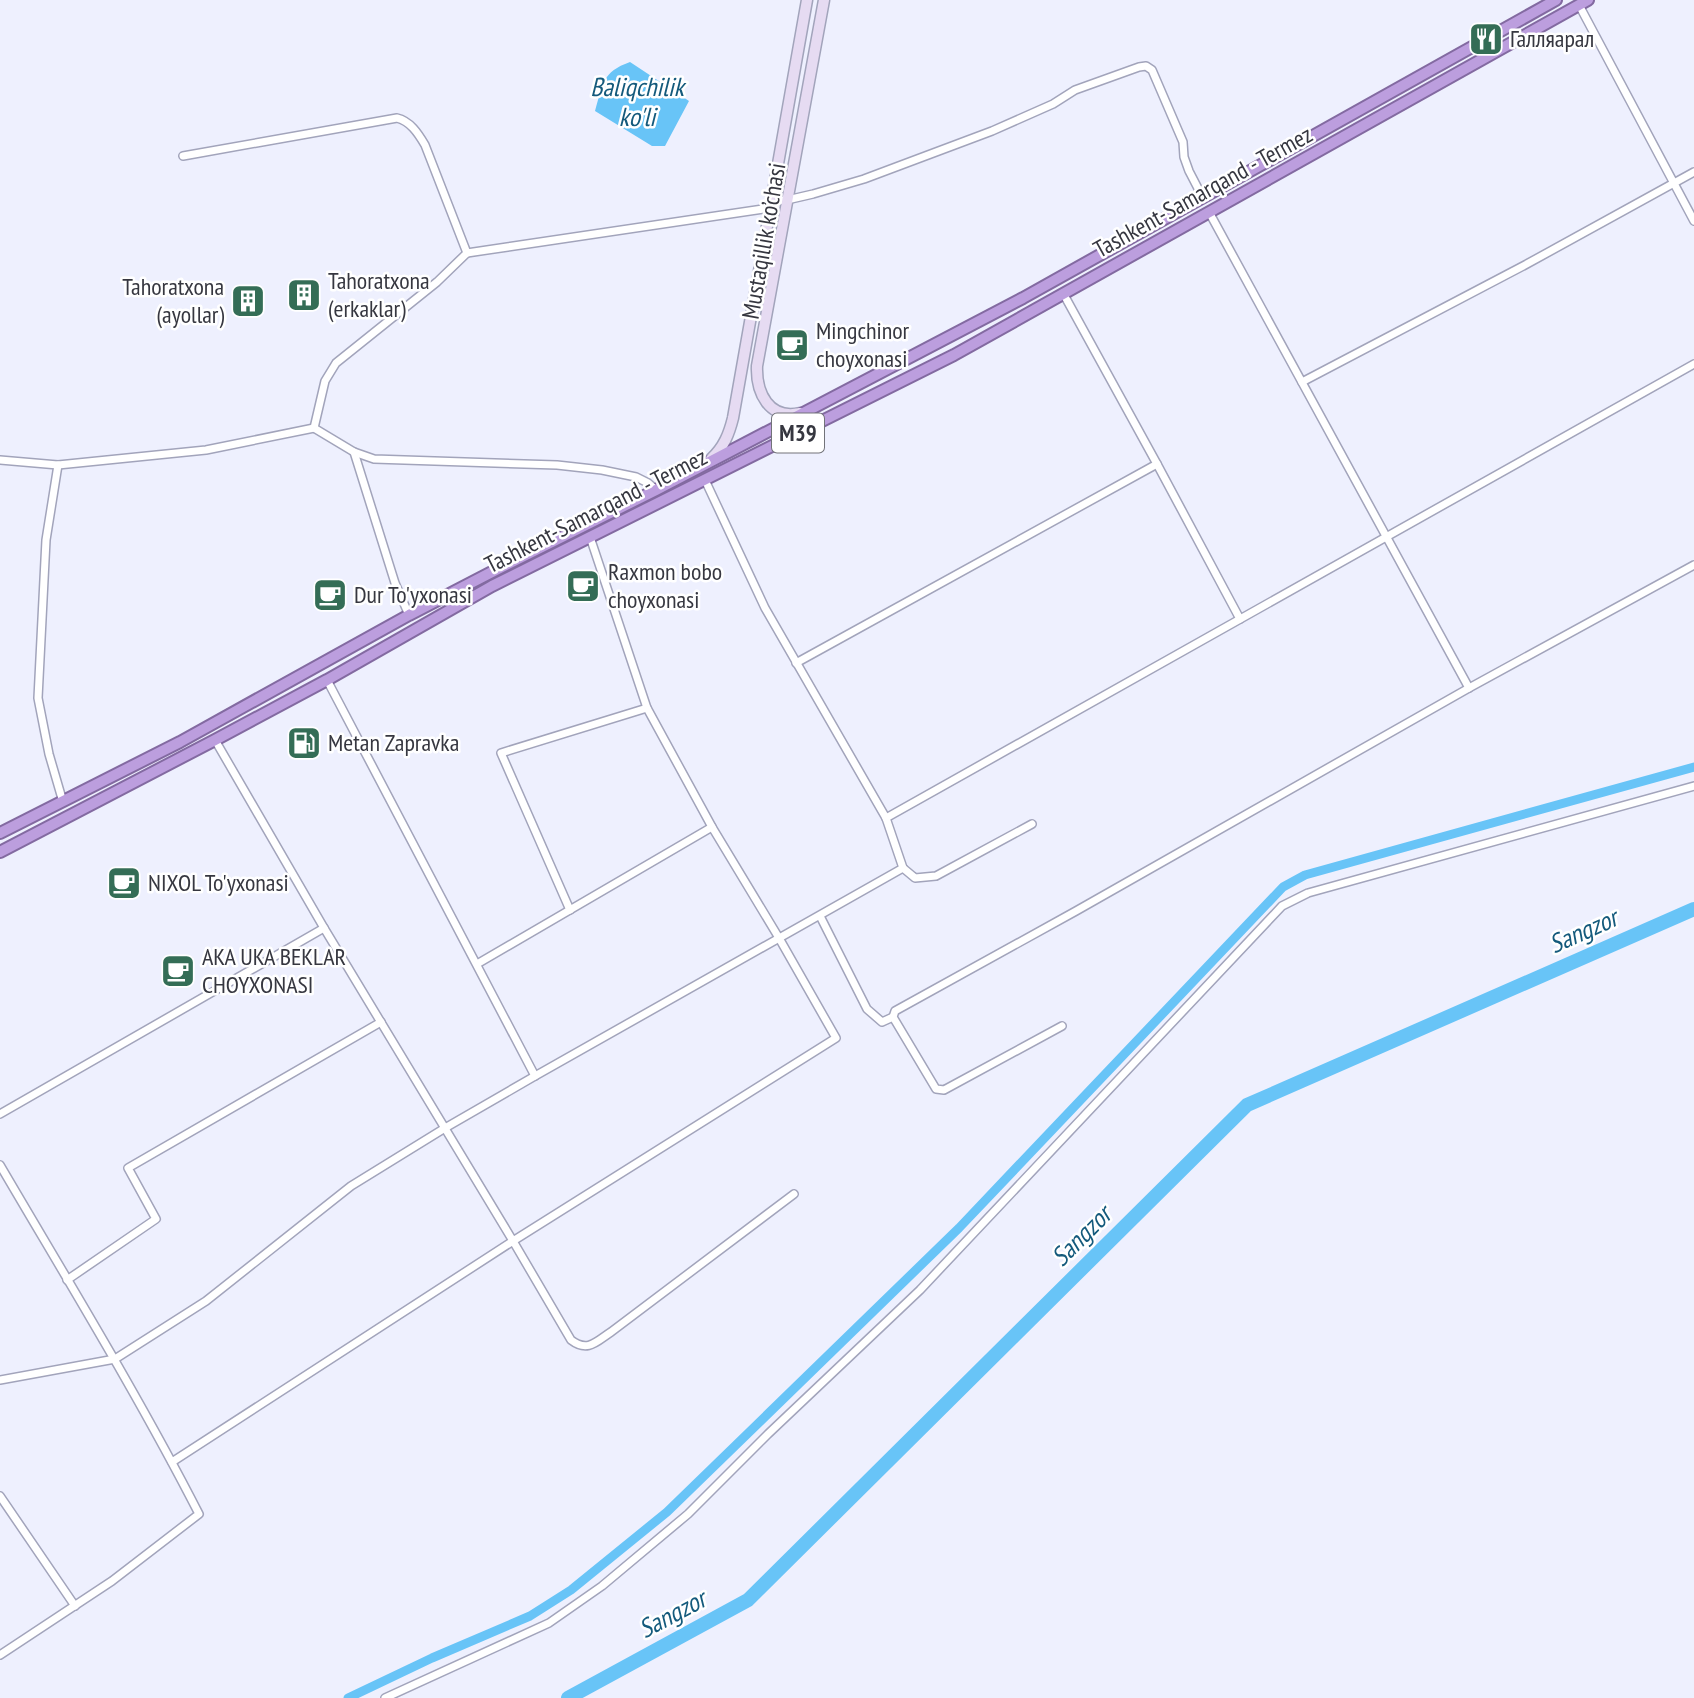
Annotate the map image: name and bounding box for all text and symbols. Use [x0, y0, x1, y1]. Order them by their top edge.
restaurant icon: Галляарал [1467, 20, 1505, 58]
place label: Галляарал [1510, 23, 1594, 54]
water label: Baliqchilik ko'li [590, 70, 687, 133]
street label: Tashkent-Samarqand - Termez [1088, 118, 1318, 265]
street label: Mustaqillik ko’chasi [735, 160, 792, 321]
place label: Tahoratxona (erkaklar) [328, 265, 430, 324]
place label: Tahoratxona (ayollar) [122, 271, 224, 330]
building icon: Tahoratxona (erkaklar) [285, 276, 323, 314]
building icon: Tahoratxona (ayollar) [229, 282, 267, 320]
place label: Mingchinor choyxonasi [816, 315, 910, 374]
cafe icon: Mingchinor choyxonasi [773, 326, 811, 364]
road number: M39 [772, 414, 824, 452]
street label: Tashkent-Samarqand - Termez [479, 441, 712, 580]
place label: Raxmon bobo choyxonasi [608, 556, 722, 615]
cafe icon: Raxmon bobo choyxonasi [564, 567, 602, 605]
cafe icon: Dur To'yxonasi [311, 576, 349, 614]
place label: Dur To'yxonasi [354, 579, 472, 610]
fuel station icon: Metan Zapravka [285, 724, 323, 762]
place label: Metan Zapravka [328, 727, 459, 758]
cafe icon: NIXOL To'yxonasi [105, 864, 143, 902]
place label: NIXOL To'yxonasi [148, 867, 289, 898]
water label: Sangzor [1543, 899, 1626, 960]
place label: AKA UKA BEKLAR CHOYXONASI [202, 941, 346, 1000]
cafe icon: AKA UKA BEKLAR CHOYXONASI [159, 952, 197, 990]
water label: Sangzor [1044, 1196, 1120, 1273]
water label: Sangzor [632, 1580, 715, 1645]

